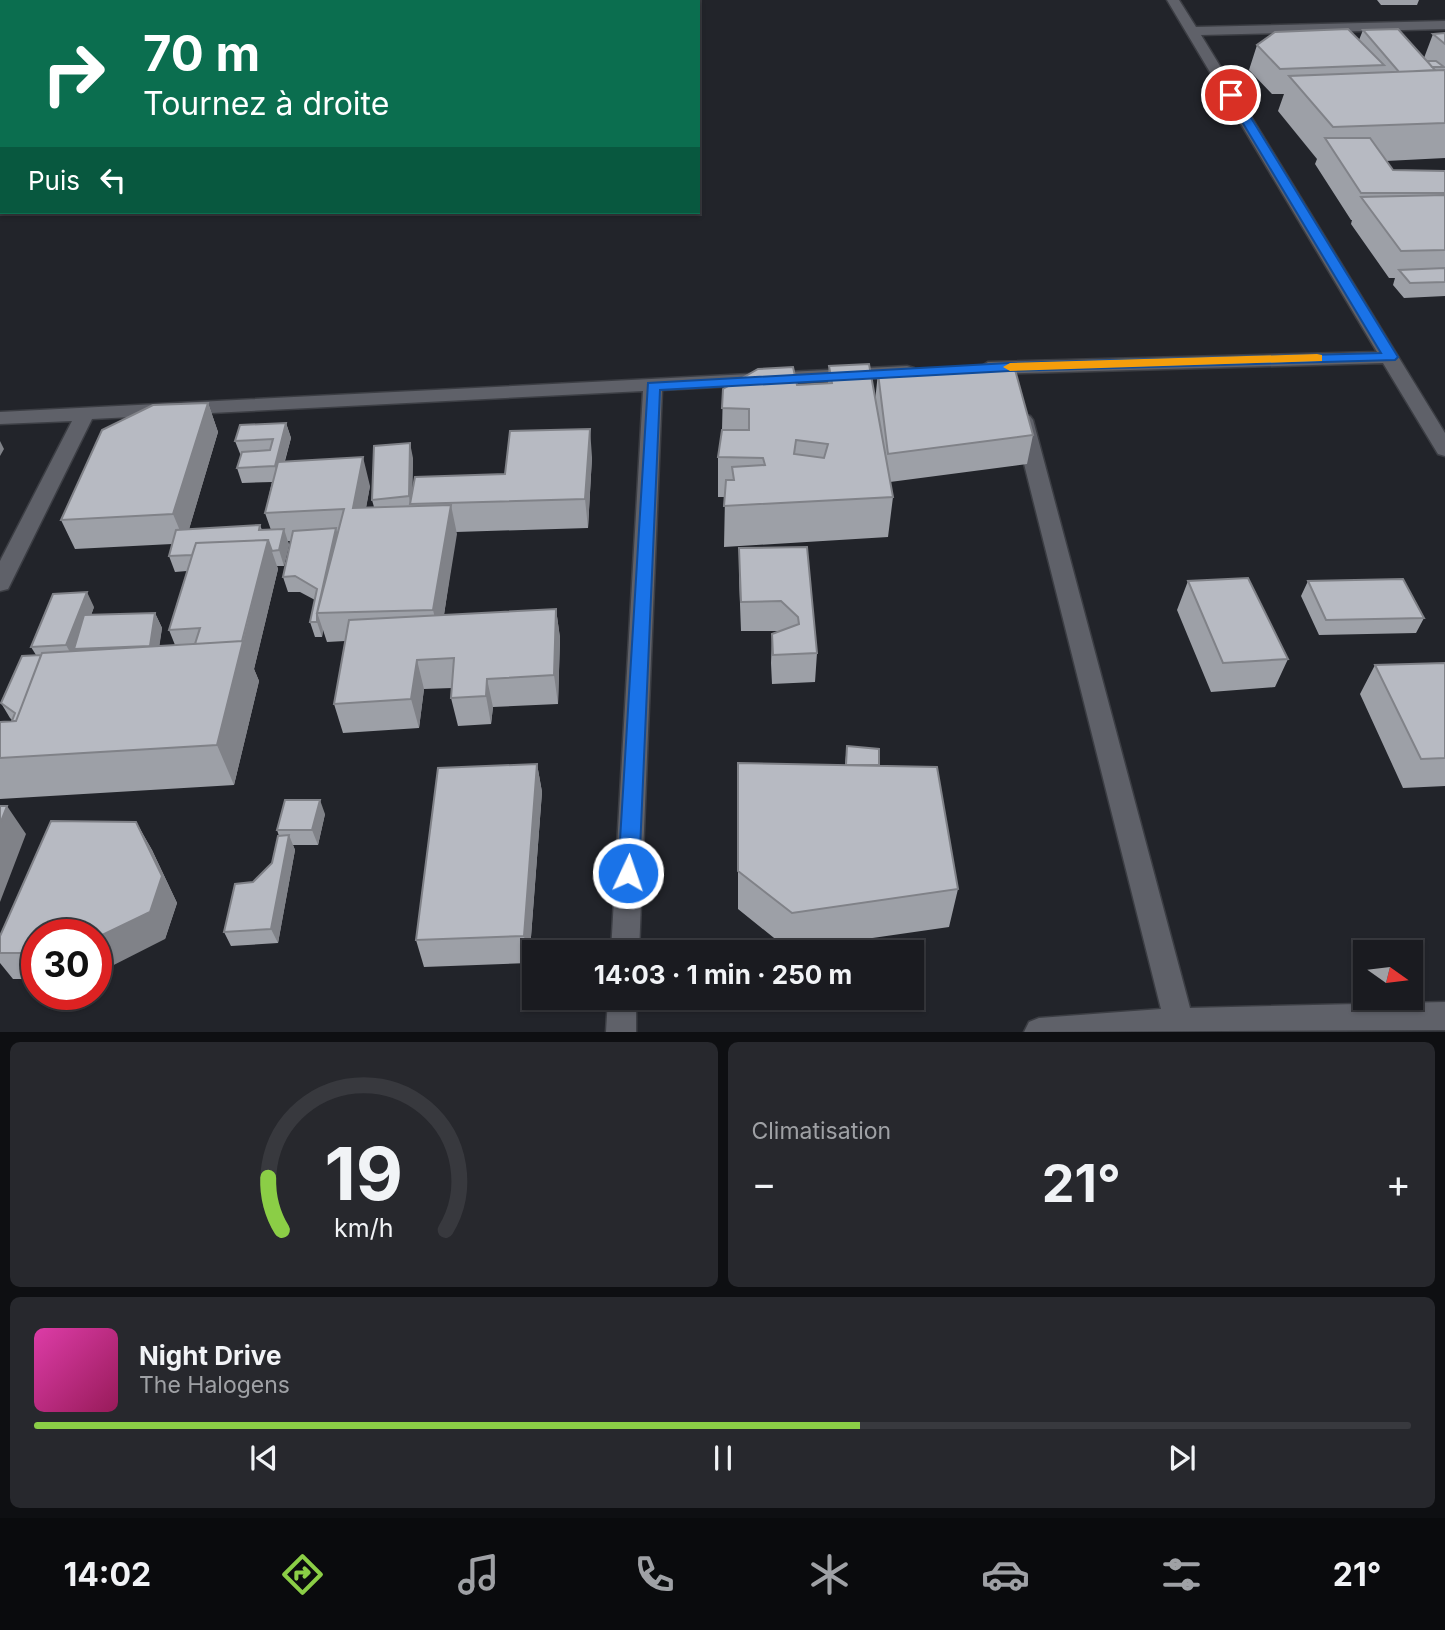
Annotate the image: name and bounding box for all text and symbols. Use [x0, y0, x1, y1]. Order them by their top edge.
text: 70 m [143, 24, 260, 83]
icon: right [28, 28, 119, 119]
pin [1201, 65, 1261, 125]
icon: arrive [1212, 76, 1250, 114]
text: Tournez à droite [143, 84, 389, 123]
icon: left [94, 161, 132, 199]
text: Puis [28, 165, 80, 196]
position arrow [591, 836, 665, 910]
speed limit sign: 30 [21, 919, 112, 1010]
north arrow [1353, 940, 1423, 1010]
map controls [1353, 940, 1423, 1010]
text: 14:03 · 1 min · 250 m [594, 959, 852, 990]
text: Climatisation [752, 1117, 891, 1145]
text: 19 [324, 1130, 403, 1219]
text: 21° [1042, 1152, 1121, 1215]
text: − [752, 1160, 777, 1206]
text: + [1386, 1160, 1411, 1206]
text: km/h [334, 1213, 393, 1243]
text: Night Drive [139, 1340, 281, 1371]
text: The Halogens [139, 1371, 290, 1399]
icon: previous [245, 1439, 283, 1477]
icon: pause [704, 1439, 742, 1477]
icon: next [1163, 1439, 1201, 1477]
icon: directions [278, 1550, 327, 1599]
icon: music [454, 1550, 503, 1599]
icon: phone [630, 1550, 679, 1599]
icon: climate [805, 1550, 854, 1599]
icon: car [981, 1550, 1030, 1599]
icon: filters [1157, 1550, 1206, 1599]
text: 14:02 [63, 1555, 151, 1594]
text: 21° [1333, 1555, 1381, 1594]

